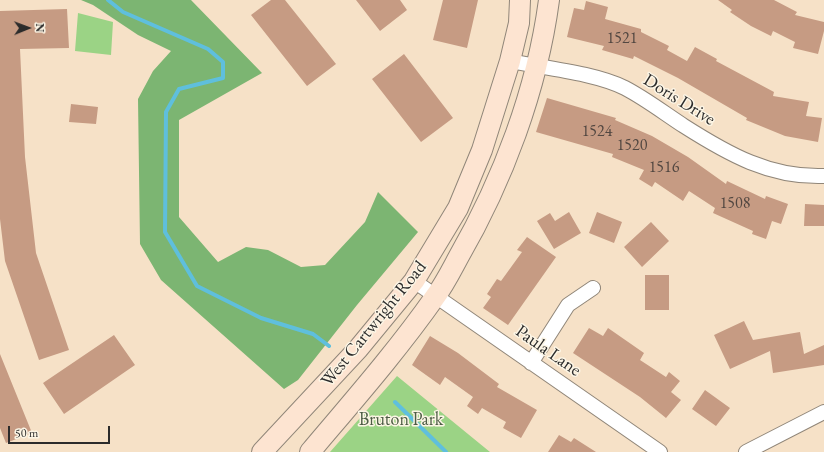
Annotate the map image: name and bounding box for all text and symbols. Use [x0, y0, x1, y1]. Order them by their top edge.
north arrow [8, 8, 48, 48]
text: N [33, 23, 47, 32]
house number: 1521 [607, 29, 637, 49]
street label: Doris Drive [639, 69, 719, 131]
house number: 1524 [582, 122, 612, 142]
house number: 1520 [617, 136, 647, 156]
house number: 1516 [649, 158, 679, 178]
house number: 1508 [720, 194, 750, 214]
street label: West Cartwright Road [317, 257, 431, 391]
street label: Paula Lane [511, 321, 585, 381]
park label: Bruton Park [359, 409, 443, 431]
scale bar [10, 418, 112, 444]
text: 50 m [15, 425, 38, 441]

